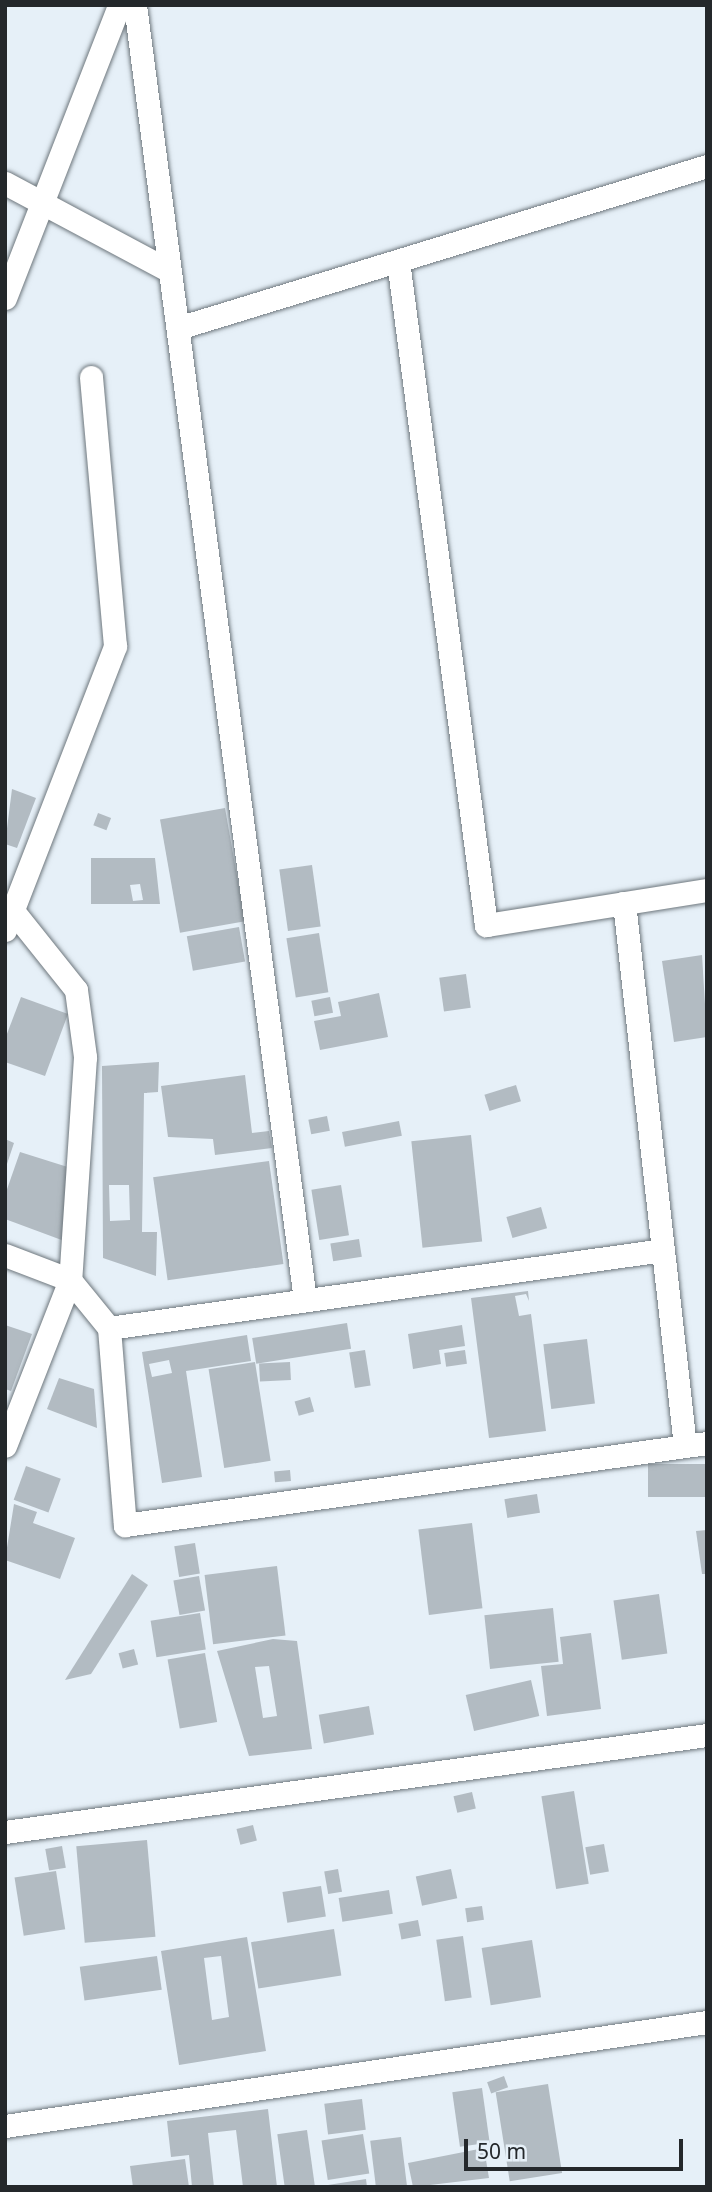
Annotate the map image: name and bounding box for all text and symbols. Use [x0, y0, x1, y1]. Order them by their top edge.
scale bar [467, 2126, 686, 2170]
text: 50 m [477, 2137, 526, 2165]

